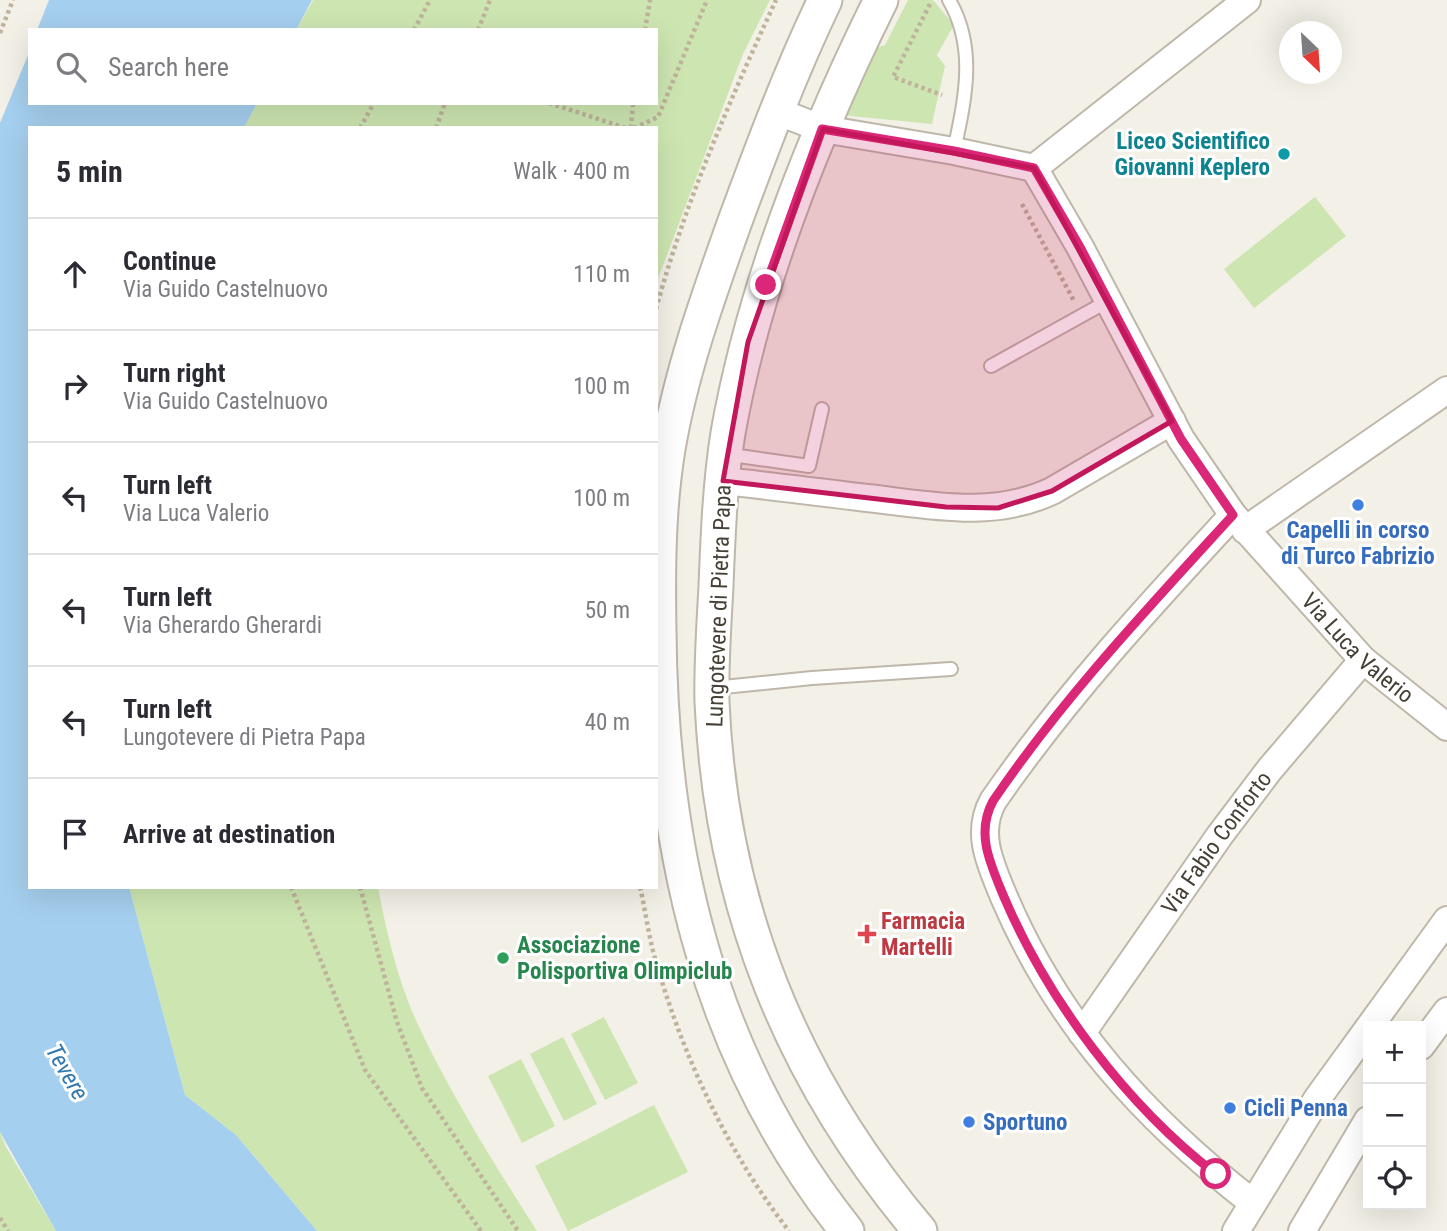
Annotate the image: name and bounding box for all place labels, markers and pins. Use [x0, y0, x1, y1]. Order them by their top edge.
place label: Liceo Scientifico Giovanni Keplero [1114, 128, 1270, 181]
marker: Liceo Scientifico Giovanni Keplero [1276, 146, 1292, 162]
marker: Capelli in corso di Turco Fabrizio [1350, 497, 1366, 513]
place label: Capelli in corso di Turco Fabrizio [1281, 517, 1435, 570]
place label: Farmacia Martelli [881, 908, 965, 961]
marker: Farmacia Martelli [859, 926, 875, 942]
place label: Associazione Polisportiva Olimpiclub [517, 932, 732, 985]
marker: Associazione Polisportiva Olimpiclub [495, 950, 511, 966]
place label: Cicli Penna [1244, 1095, 1348, 1122]
marker: Cicli Penna [1222, 1100, 1238, 1116]
place label: Sportuno [983, 1109, 1068, 1136]
marker: Sportuno [961, 1114, 977, 1130]

